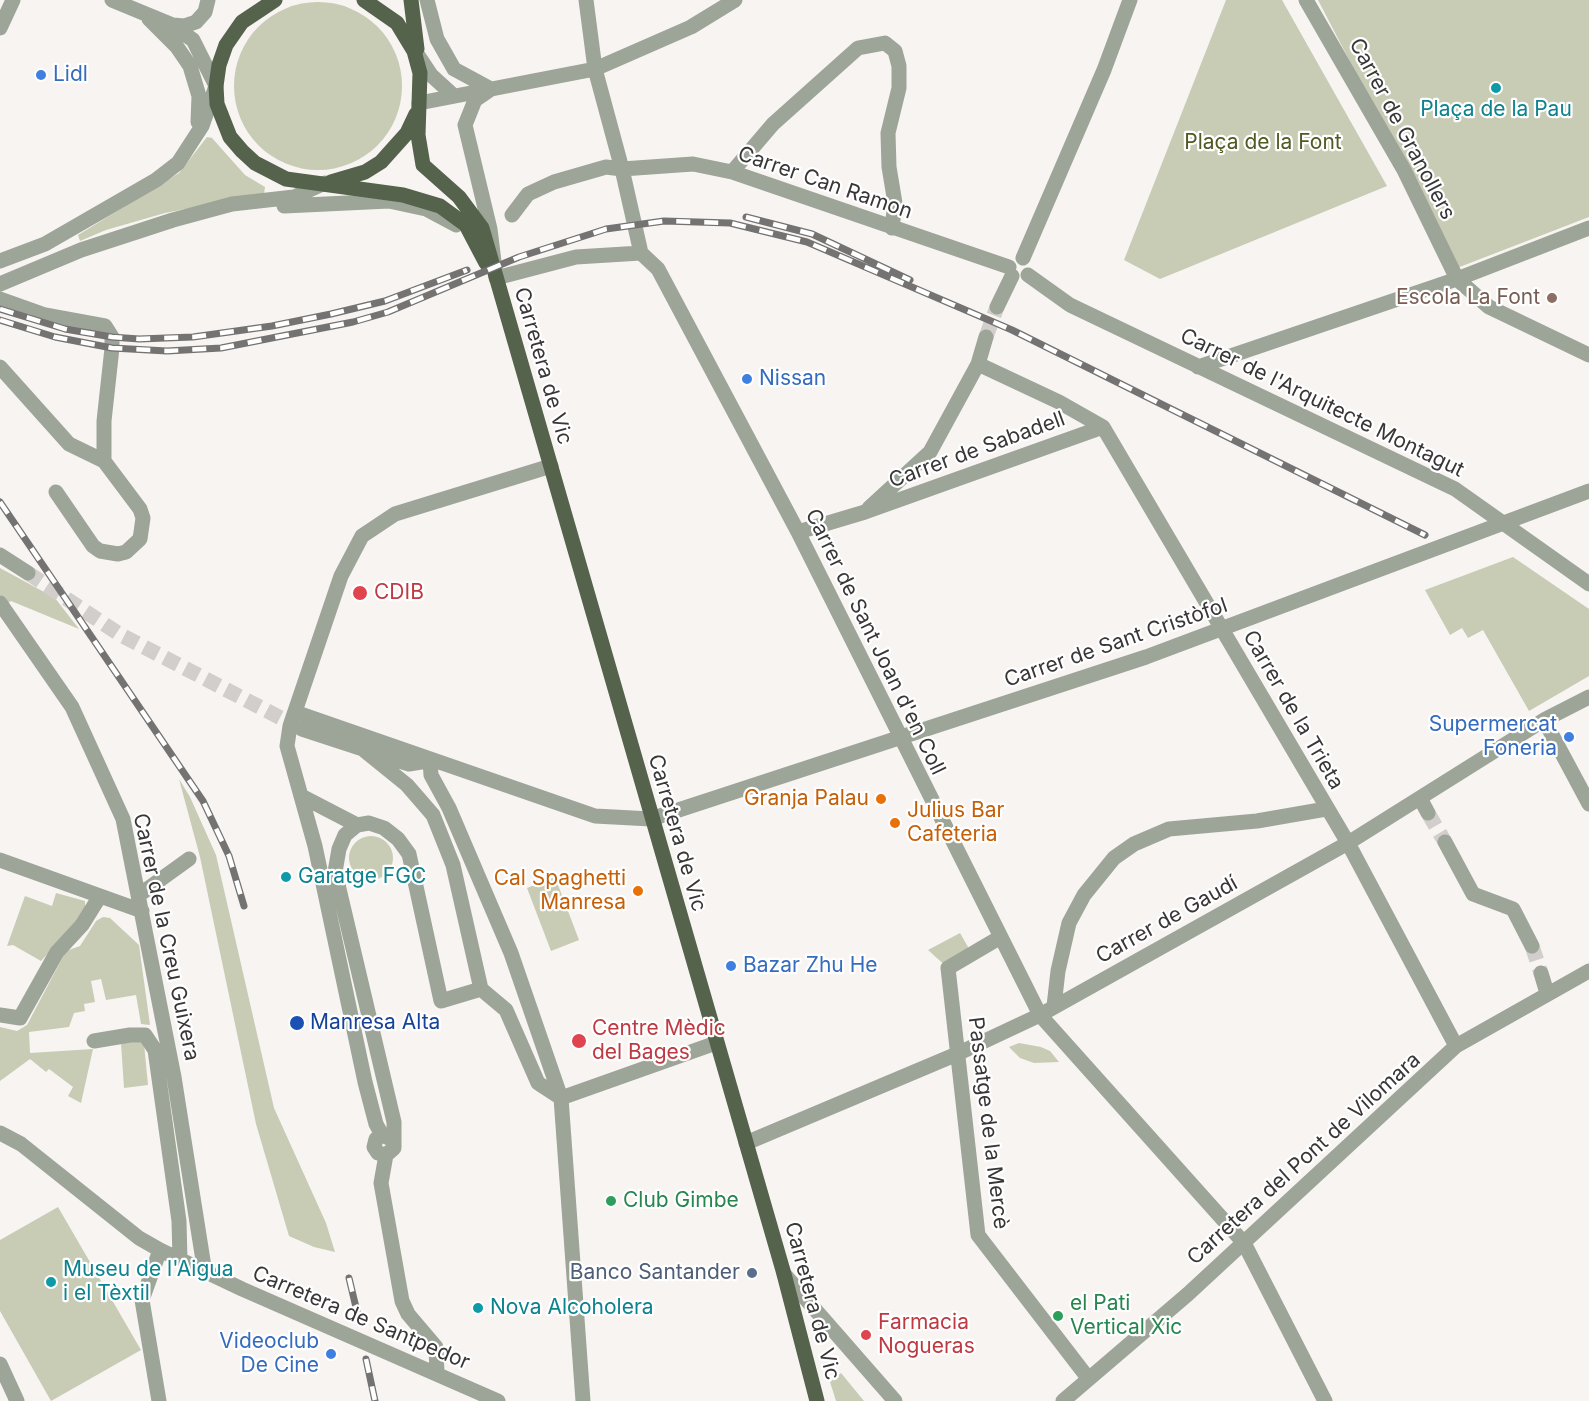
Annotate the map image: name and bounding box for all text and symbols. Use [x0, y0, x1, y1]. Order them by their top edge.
street label: Carrer de Granollers [1344, 34, 1460, 224]
place label: Lidl [53, 62, 88, 88]
marker: Lidl [34, 68, 48, 82]
marker: Plaça de la Pau [1489, 81, 1503, 95]
place label: Plaça de la Pau [1420, 97, 1572, 123]
park label: Plaça de la Font [1184, 130, 1342, 156]
street label: Carrer Can Ramon [734, 141, 916, 225]
street label: Carretera de Vic [509, 285, 577, 447]
place label: Escola La Font [1396, 285, 1540, 311]
marker: Escola La Font [1545, 291, 1559, 305]
street label: Carrer de l'Arquitecte Montagut [1176, 323, 1468, 483]
place label: Nissan [759, 366, 826, 392]
marker: Nissan [740, 372, 754, 386]
street label: Carrer de Sabadell [886, 406, 1068, 494]
street label: Carrer de Sant Joan d'en Coll [799, 505, 951, 779]
place label: CDIB [374, 580, 424, 606]
marker: CDIB [351, 584, 369, 602]
street label: Carrer de Sant Cristòfol [1001, 593, 1231, 693]
street label: Carrer de la Trieta [1237, 626, 1349, 794]
place label: Supermercat Foneria [1429, 712, 1557, 762]
marker: Supermercat Foneria [1562, 730, 1576, 744]
street label: Carretera de Vic [643, 752, 711, 914]
place label: Granja Palau [744, 786, 869, 812]
marker: Granja Palau [874, 792, 888, 806]
place label: Julius Bar Cafeteria [907, 798, 1004, 848]
street label: Carrer de la Creu Guixera [127, 811, 205, 1063]
marker: Julius Bar Cafeteria [888, 816, 902, 830]
place label: Garatge FGC [298, 864, 426, 890]
place label: Cal Spaghetti Manresa [494, 866, 626, 916]
marker: Garatge FGC [279, 870, 293, 884]
street label: Carrer de Gaudí [1092, 871, 1242, 969]
marker: Cal Spaghetti Manresa [631, 884, 645, 898]
place label: Bazar Zhu He [743, 953, 878, 979]
marker: Bazar Zhu He [724, 959, 738, 973]
place label: Manresa Alta [310, 1010, 440, 1036]
marker: Manresa Alta [288, 1014, 306, 1032]
street label: Passatge de la Mercè [962, 1015, 1014, 1231]
place label: Centre Mèdic del Bages [592, 1016, 726, 1066]
marker: Centre Mèdic del Bages [570, 1032, 588, 1050]
street label: Carretera del Pont de Vilomara [1182, 1048, 1426, 1270]
place label: Club Gimbe [623, 1188, 739, 1214]
marker: Club Gimbe [604, 1194, 618, 1208]
street label: Carretera de Vic [779, 1219, 845, 1383]
place label: Museu de l'Aigua i el Tèxtil [63, 1257, 234, 1307]
place label: Banco Santander [570, 1260, 740, 1286]
street label: Carretera de Santpedor [249, 1261, 473, 1375]
marker: Banco Santander [745, 1266, 759, 1280]
marker: Museu de l'Aigua i el Tèxtil [44, 1275, 58, 1289]
place label: el Pati Vertical Xic [1070, 1291, 1182, 1341]
place label: Nova Alcoholera [490, 1295, 654, 1321]
marker: Nova Alcoholera [471, 1301, 485, 1315]
marker: el Pati Vertical Xic [1051, 1309, 1065, 1323]
place label: Farmacia Nogueras [878, 1310, 975, 1360]
marker: Farmacia Nogueras [859, 1328, 873, 1342]
place label: Videoclub De Cine [219, 1329, 319, 1379]
marker: Videoclub De Cine [324, 1347, 338, 1361]

